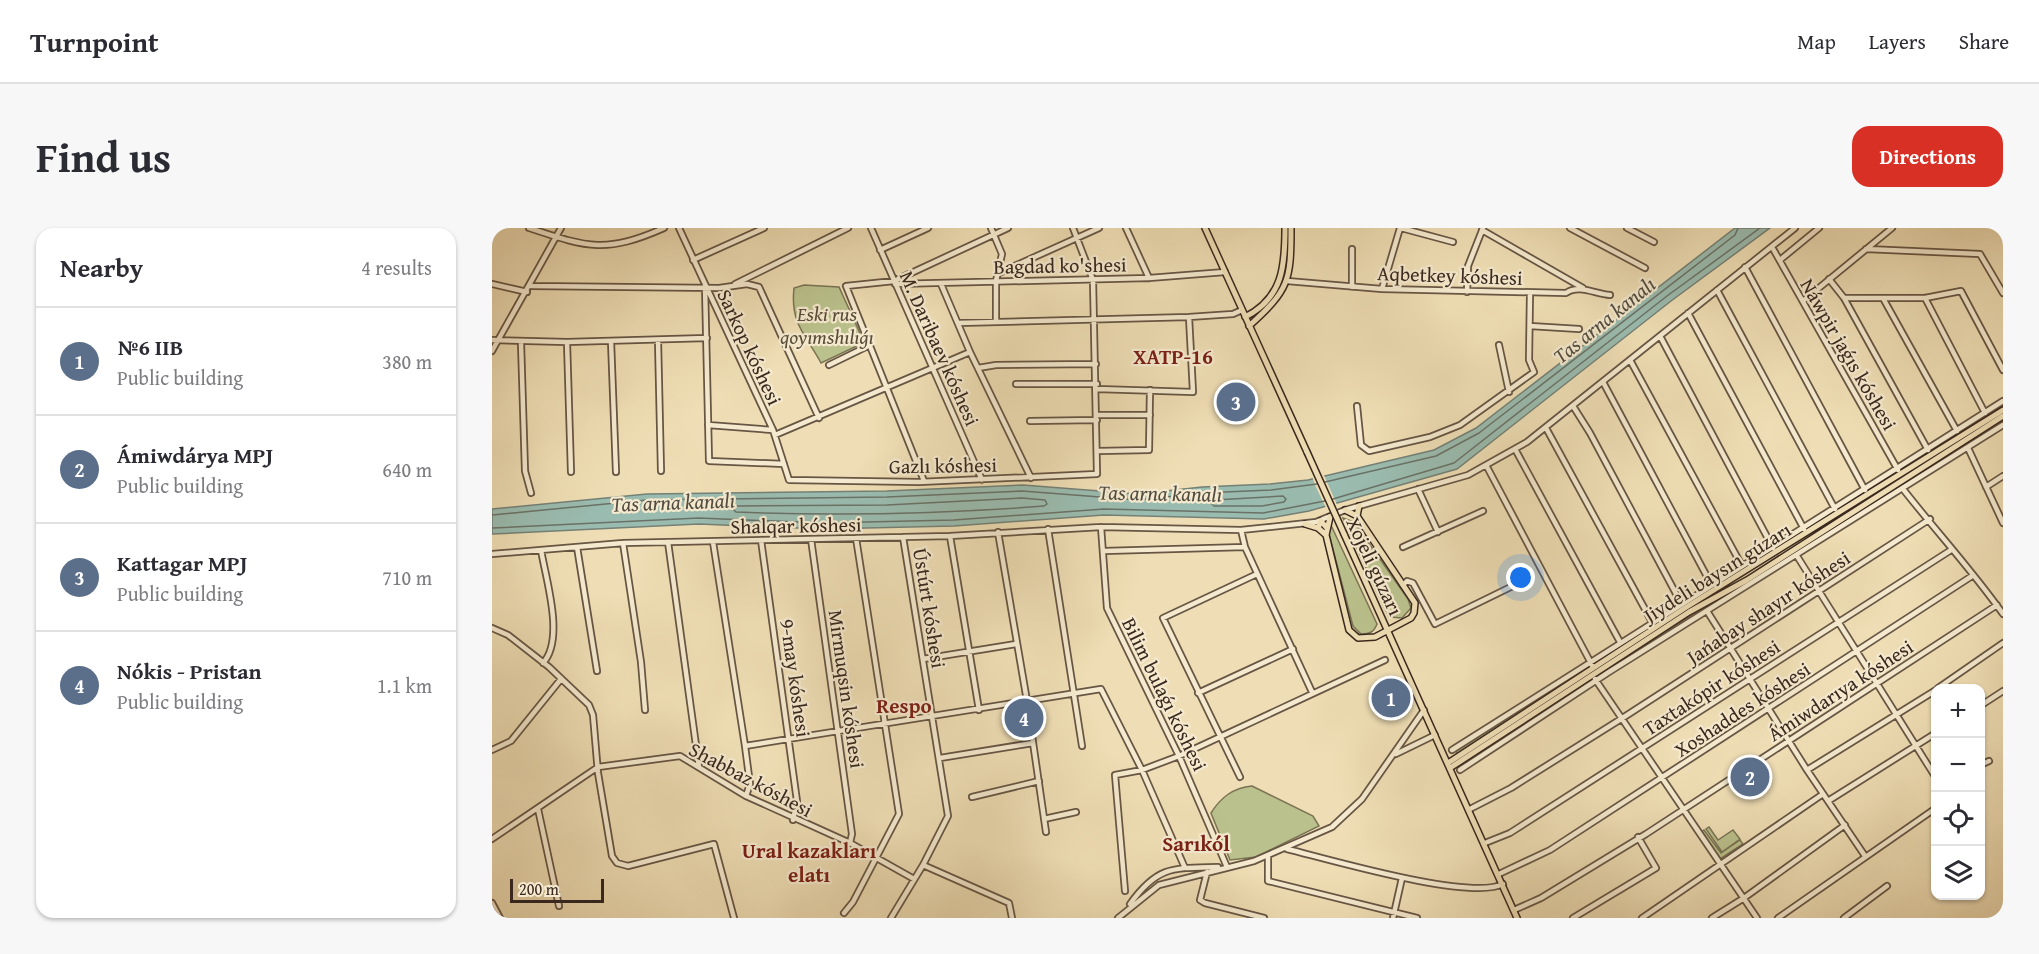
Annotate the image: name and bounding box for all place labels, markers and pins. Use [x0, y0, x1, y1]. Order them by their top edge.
pin: 3 [1216, 380, 1256, 424]
pin: 1 [1372, 676, 1410, 720]
pin: 4 [1004, 696, 1044, 740]
pin: 2 [1730, 754, 1770, 800]

